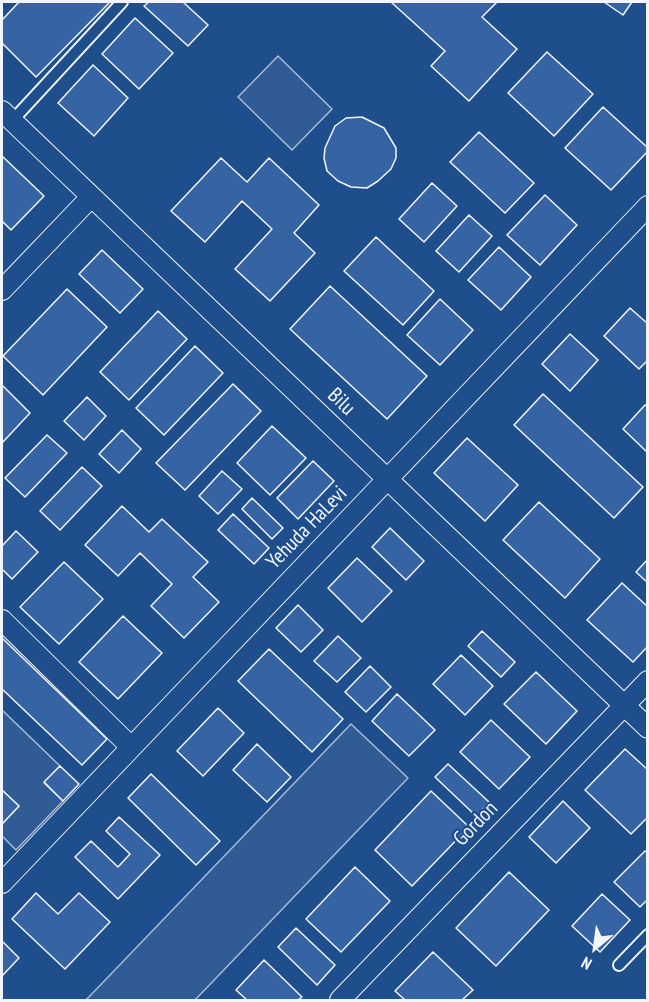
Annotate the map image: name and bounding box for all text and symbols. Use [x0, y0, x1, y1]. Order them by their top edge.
street label: Bilu [322, 383, 360, 421]
street label: Yehuda HaLevi [261, 481, 353, 575]
street label: Gordon [449, 796, 503, 852]
north arrow [565, 918, 625, 978]
text: N [578, 953, 595, 975]

